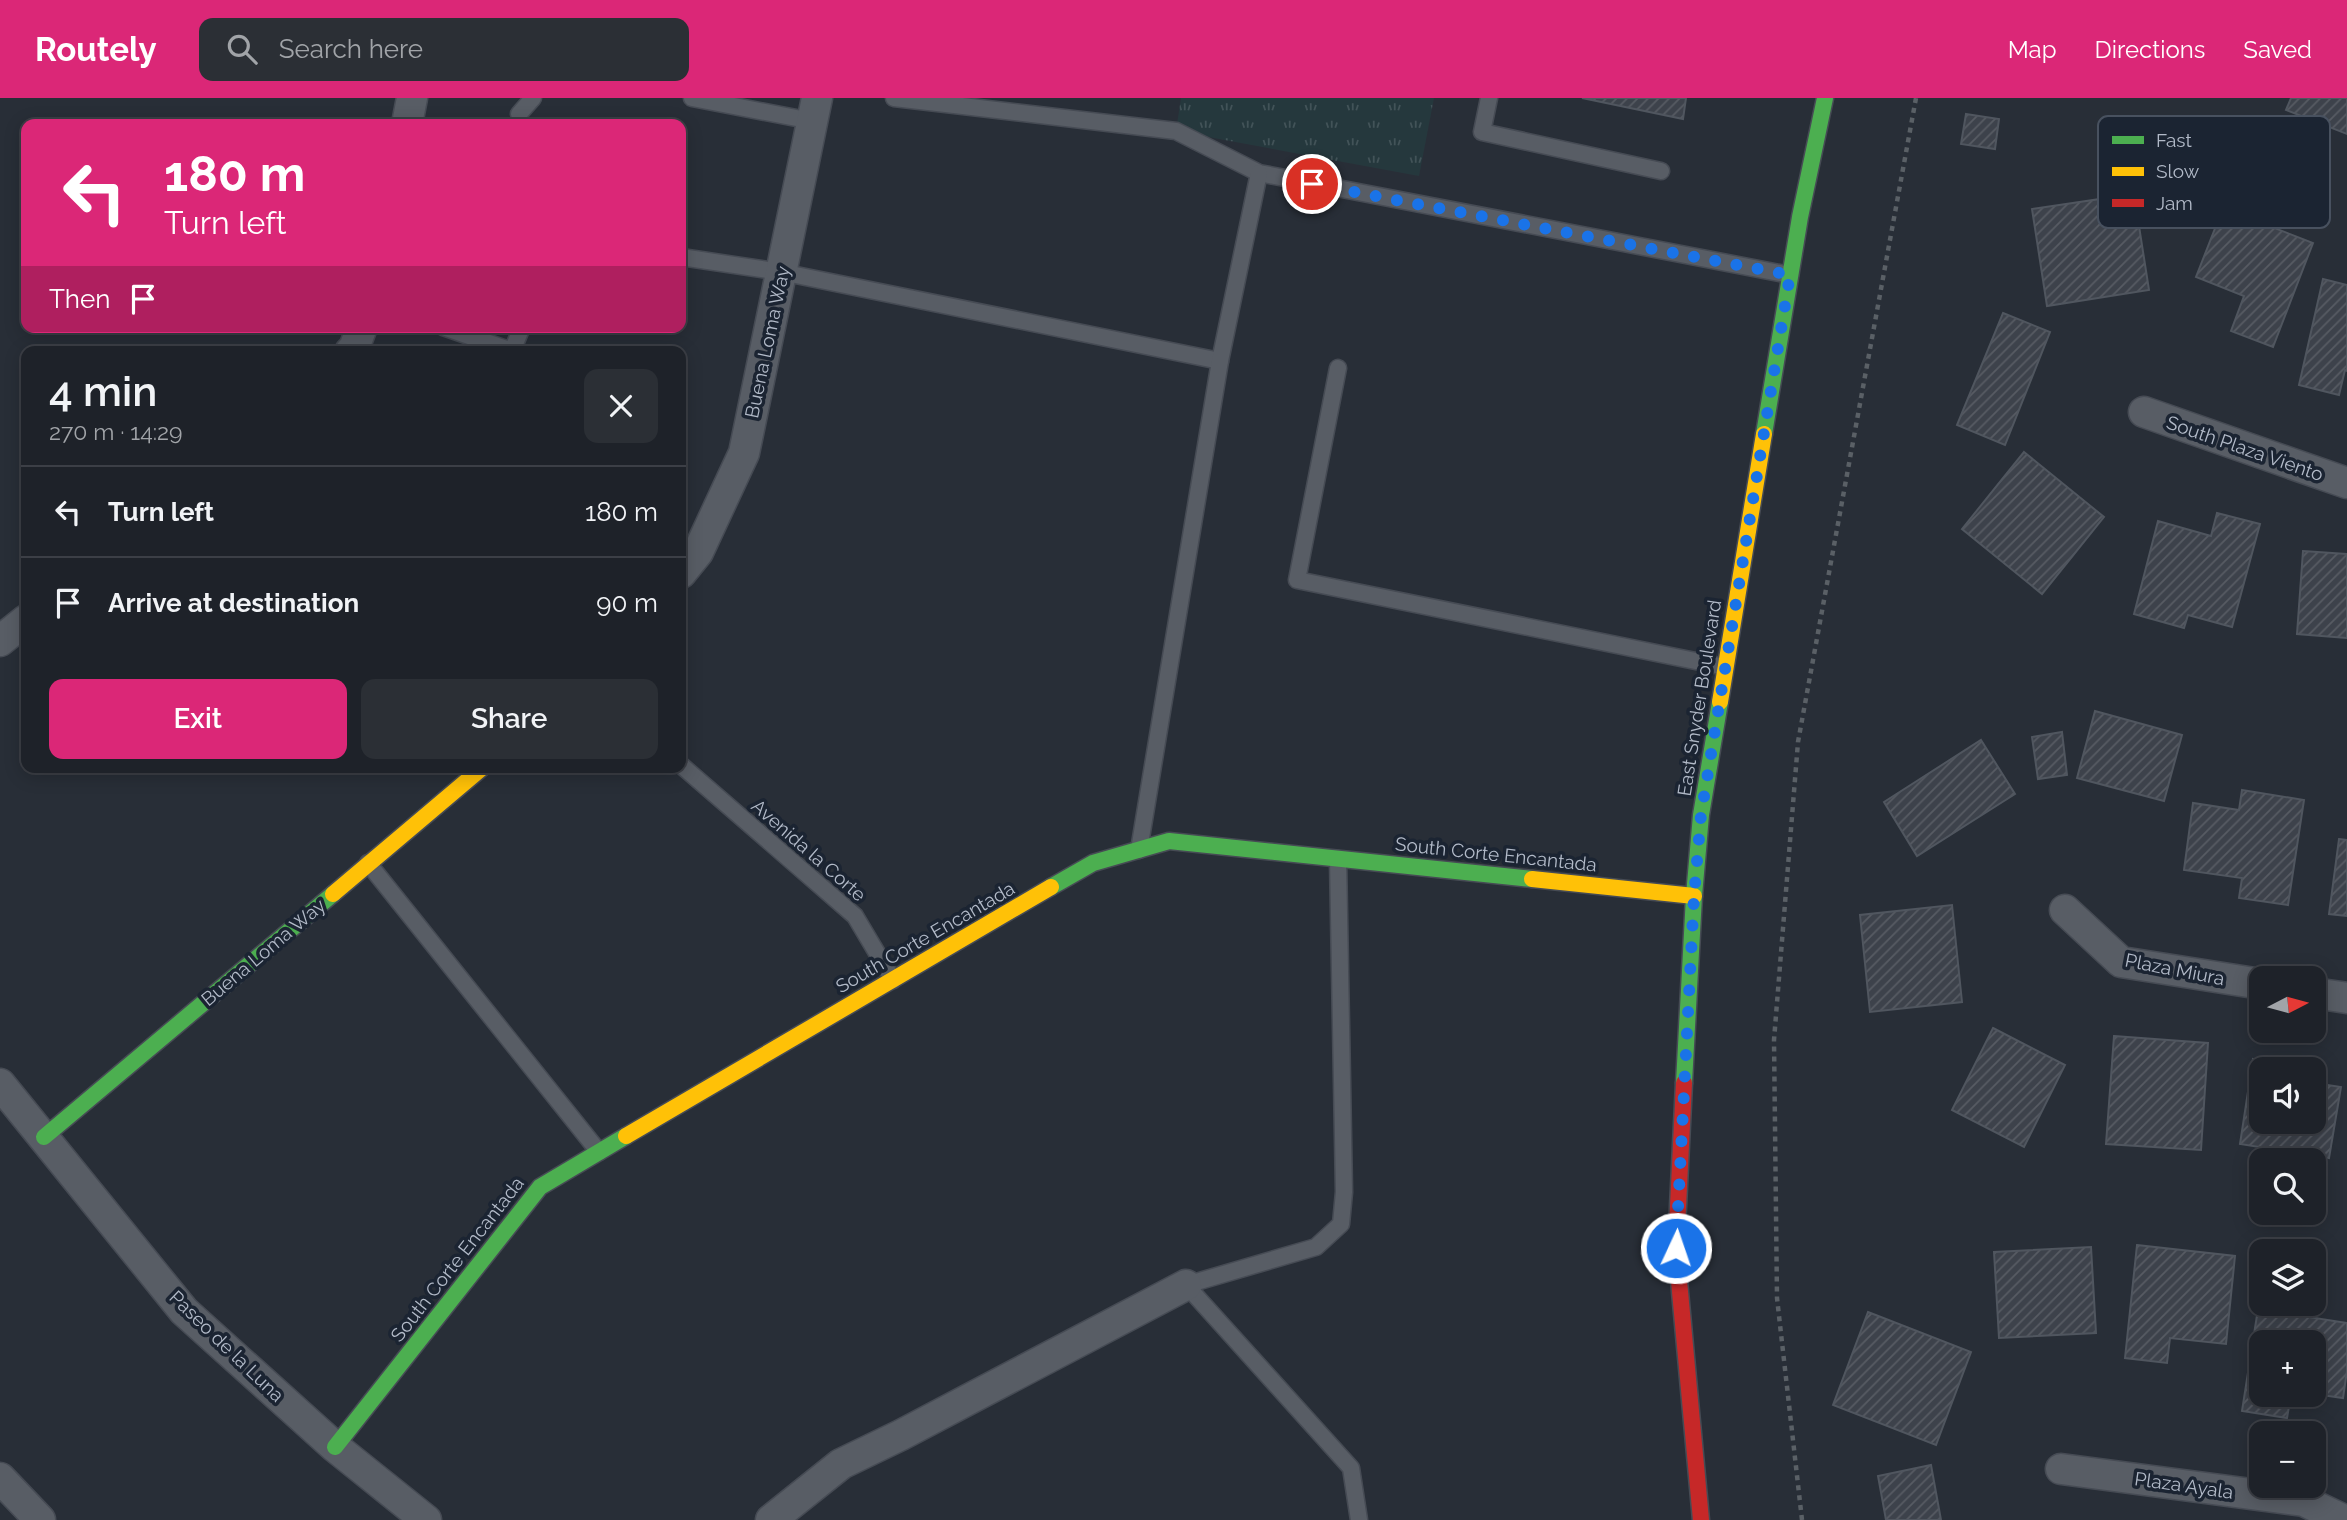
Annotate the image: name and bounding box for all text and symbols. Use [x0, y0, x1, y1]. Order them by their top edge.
search box [199, 18, 689, 81]
text: Routely [35, 30, 157, 69]
icon: search [223, 30, 261, 68]
text: Search here [279, 34, 423, 64]
text: Map [2008, 35, 2057, 64]
text: Directions [2095, 35, 2205, 64]
text: Saved [2243, 35, 2312, 64]
legend [2098, 116, 2330, 228]
text: Fast [2156, 129, 2192, 151]
text: 180 m [164, 145, 305, 202]
icon: left [49, 147, 140, 238]
pin [1282, 154, 1342, 214]
text: Slow [2156, 160, 2200, 182]
icon: arrive [1293, 165, 1331, 203]
text: Jam [2156, 192, 2193, 214]
text: Turn left [164, 204, 286, 241]
street label: Buena Loma Way [740, 264, 794, 420]
icon: arrive [124, 280, 162, 318]
text: Then [49, 284, 110, 314]
text: 4 min [49, 367, 157, 416]
button: close [584, 369, 658, 443]
street label: South Plaza Viento [2164, 411, 2326, 485]
text: 270 m · 14:29 [49, 418, 183, 445]
icon: left [49, 493, 87, 531]
text: Turn left [108, 497, 214, 527]
text: 180 m [585, 497, 658, 527]
icon: arrive [49, 584, 87, 622]
text: Arrive at destination [108, 588, 359, 618]
text: 90 m [596, 588, 658, 618]
street label: East Snyder Boulevard [1673, 598, 1725, 798]
button: Exit [49, 679, 347, 759]
button: Share [361, 679, 658, 759]
street label: Avenida la Corte [747, 794, 871, 906]
street label: South Corte Encantada [1394, 832, 1598, 876]
street label: South Corte Encantada [832, 877, 1018, 997]
street label: Buena Loma Way [197, 894, 329, 1010]
street label: Plaza Miura [2123, 949, 2227, 989]
north arrow [2249, 966, 2326, 1043]
map controls [2249, 966, 2326, 1498]
button: sound [2249, 1057, 2326, 1134]
button: search [2249, 1148, 2326, 1225]
street label: South Corte Encantada [386, 1172, 528, 1346]
position arrow [1639, 1211, 1713, 1285]
button: layers [2249, 1239, 2326, 1316]
street label: Paseo de la Luna [165, 1286, 289, 1406]
button: + [2249, 1330, 2326, 1407]
button: − [2249, 1421, 2326, 1498]
street label: Plaza Ayala [2133, 1467, 2235, 1503]

